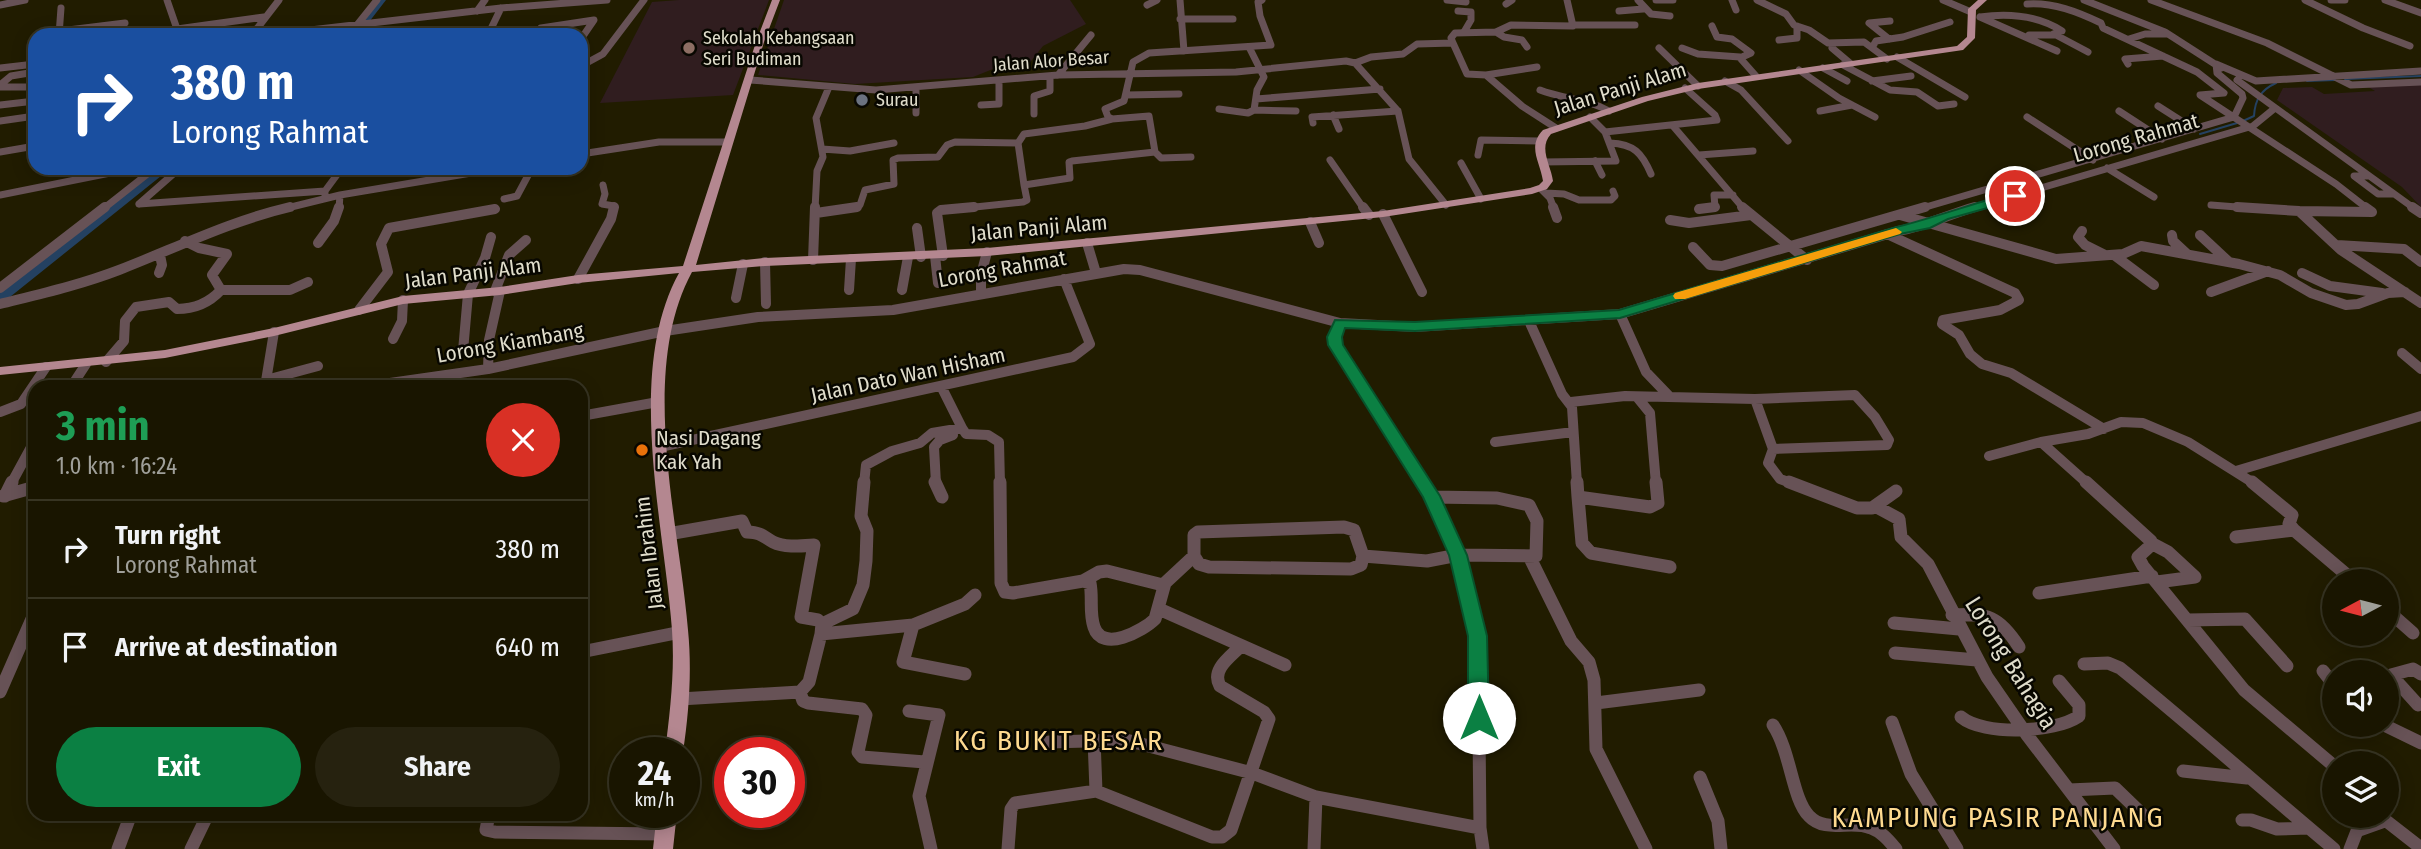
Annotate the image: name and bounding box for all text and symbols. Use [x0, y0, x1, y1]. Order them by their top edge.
place label: Sekolah Kebangsaan Seri Budiman [703, 27, 855, 70]
marker: Sekolah Kebangsaan Seri Budiman [681, 40, 697, 56]
street label: Jalan Alor Besar [992, 46, 1110, 76]
text: 380 m [171, 53, 294, 112]
icon: right [56, 56, 147, 147]
street label: Jalan Panji Alam [1551, 57, 1689, 121]
place label: Surau [876, 89, 918, 111]
marker: Surau [854, 92, 870, 108]
street label: Lorong Rahmat [2070, 108, 2202, 168]
text: Lorong Rahmat [171, 113, 368, 151]
pin [1985, 166, 2045, 226]
icon: arrive [1996, 177, 2034, 215]
street label: Jalan Panji Alam [970, 209, 1108, 247]
street label: Lorong Rahmat [936, 245, 1068, 293]
street label: Jalan Panji Alam [403, 252, 543, 294]
street label: Lorong Kiambang [435, 317, 586, 369]
street label: Jalan Dato Wan Hisham [808, 342, 1008, 408]
text: 3 min [56, 401, 150, 451]
button: close [486, 403, 560, 477]
place label: Nasi Dagang Kak Yah [656, 425, 761, 475]
marker: Nasi Dagang Kak Yah [634, 442, 650, 458]
text: 1.0 km · 16:24 [56, 452, 177, 480]
street label: Jalan Ibrahim [629, 495, 669, 611]
text: Turn right [115, 520, 221, 551]
icon: right [56, 530, 94, 568]
text: 380 m [496, 534, 560, 565]
text: Lorong Rahmat [115, 551, 257, 579]
north arrow [2322, 569, 2399, 646]
map controls [2322, 569, 2399, 828]
street label: Lorong Bahagia [1959, 592, 2063, 734]
icon: arrive [56, 628, 94, 666]
text: Arrive at destination [115, 632, 338, 663]
text: 640 m [495, 632, 560, 663]
button: sound [2322, 660, 2399, 737]
position arrow [1442, 681, 1516, 755]
district label: KG BUKIT BESAR [954, 724, 1164, 757]
button: Exit [56, 727, 301, 807]
button: Share [315, 727, 560, 807]
speed limit sign: 30 [714, 737, 805, 828]
button: layers [2322, 751, 2399, 828]
text: 24 [638, 752, 671, 794]
text: km/h [634, 789, 675, 811]
district label: KAMPUNG PASIR PANJANG [1831, 801, 2165, 834]

